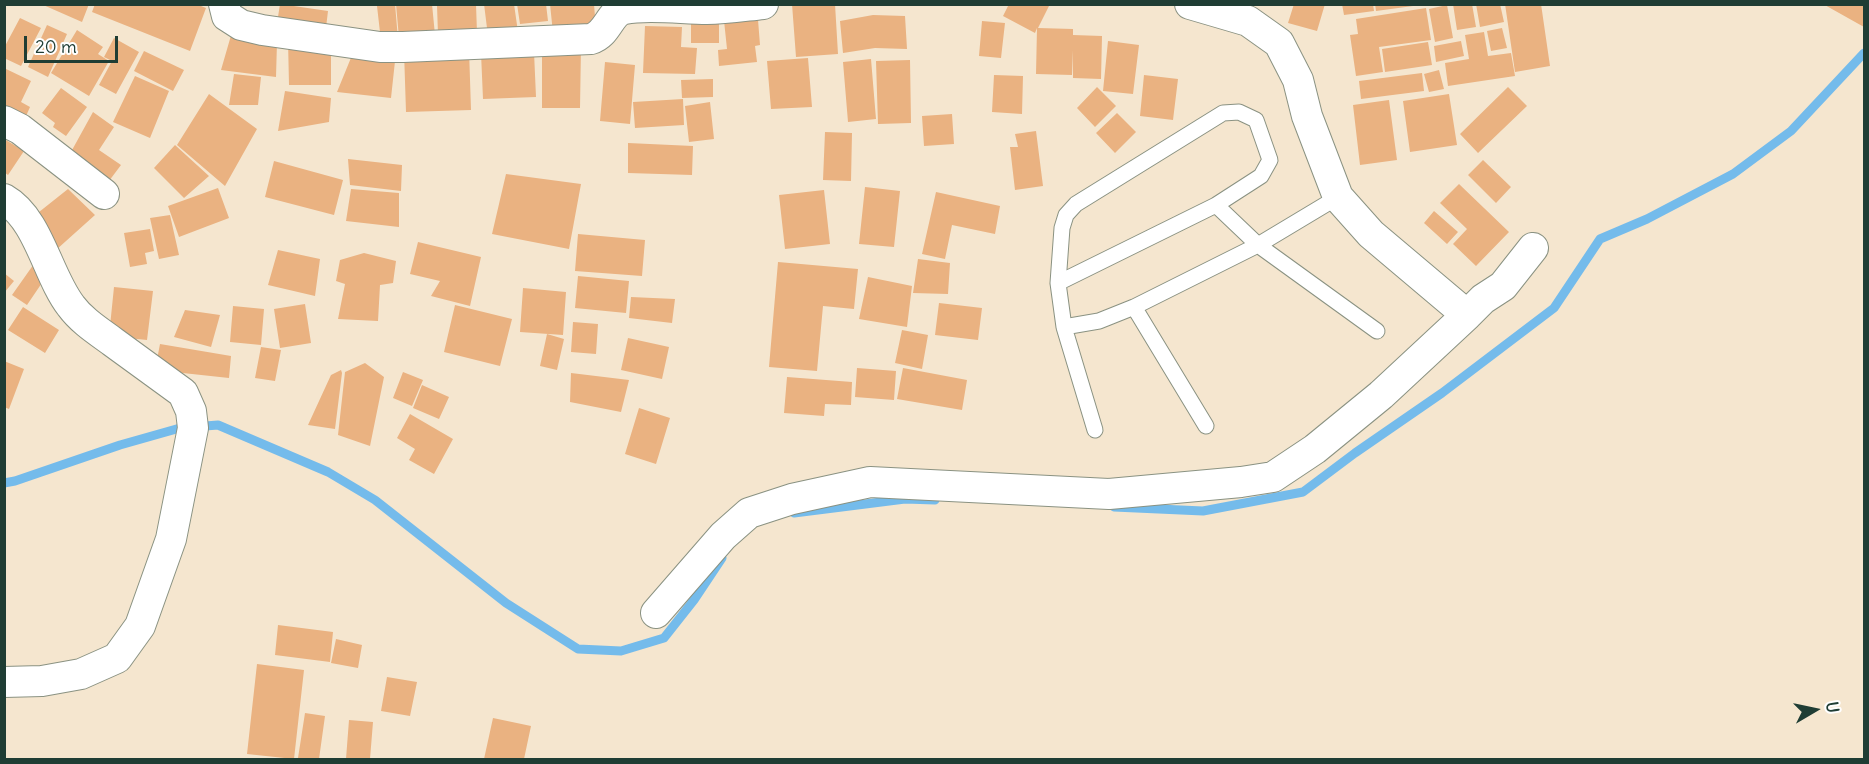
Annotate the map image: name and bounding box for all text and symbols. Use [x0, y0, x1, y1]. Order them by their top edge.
scale bar [27, 24, 122, 62]
text: 20 m [35, 35, 77, 58]
north arrow [1785, 680, 1845, 740]
text: U [1822, 700, 1844, 714]

